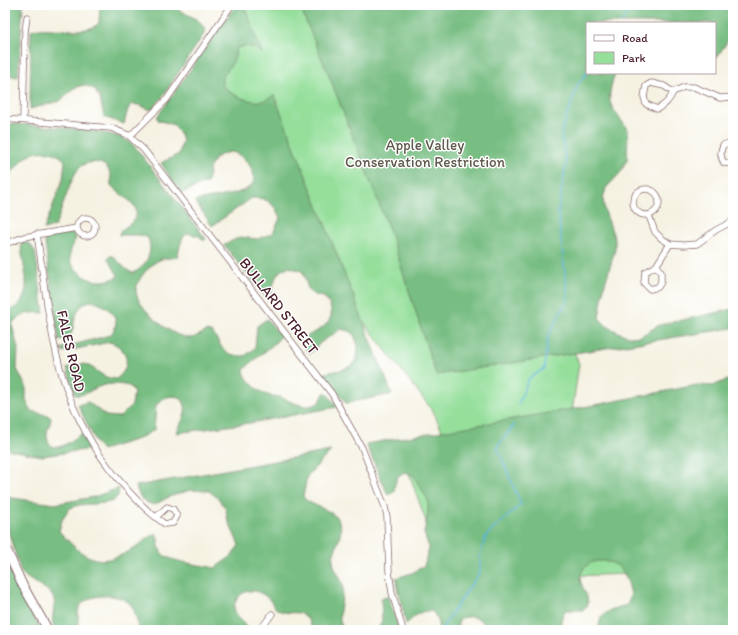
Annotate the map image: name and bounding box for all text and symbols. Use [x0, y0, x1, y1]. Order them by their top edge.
legend [586, 22, 716, 74]
text: Road [622, 31, 648, 45]
text: Park [622, 51, 646, 65]
park label: Apple Valley Conservation Restriction [345, 136, 506, 171]
street label: BULLARD STREET [236, 254, 323, 358]
street label: FALES ROAD [53, 308, 89, 394]

